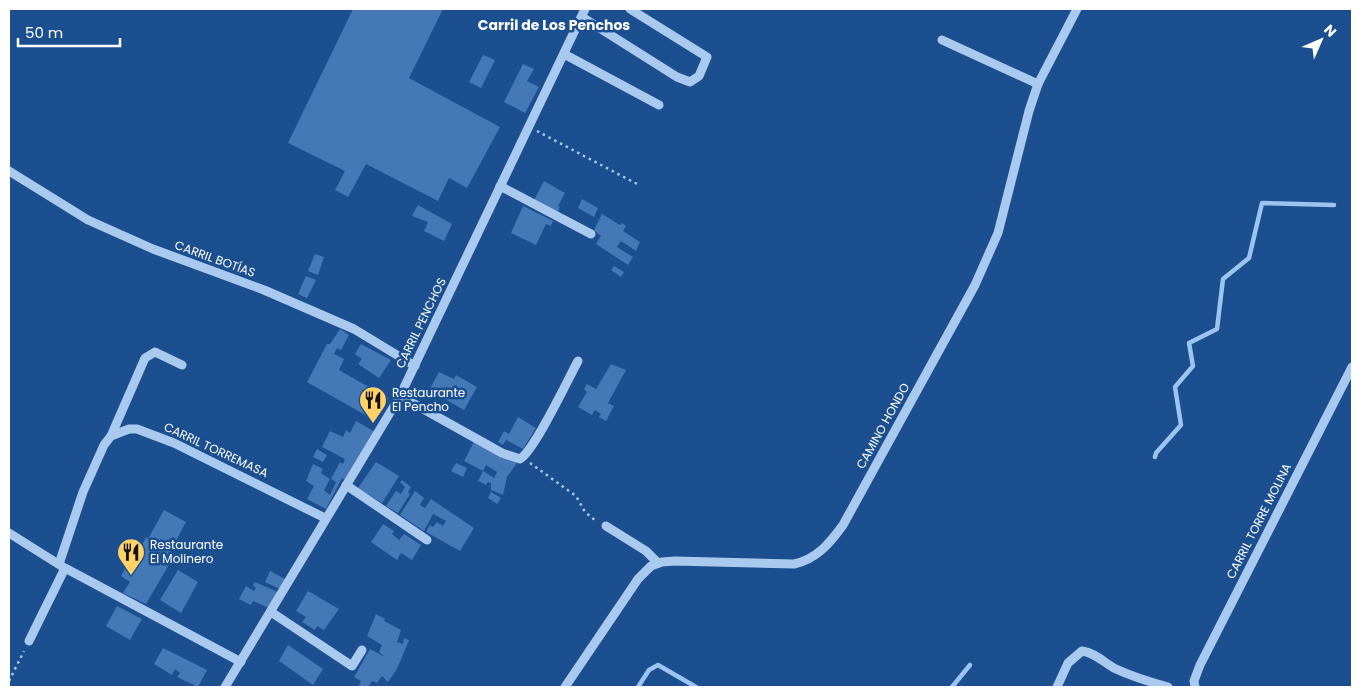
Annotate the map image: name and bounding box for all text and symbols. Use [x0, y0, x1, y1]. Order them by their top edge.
scale bar [18, 15, 120, 47]
district label: Carril de Los Penchos [478, 15, 630, 35]
north arrow [1296, 15, 1346, 65]
text: N [1319, 20, 1341, 42]
text: 50 m [25, 22, 63, 43]
street label: CARRIL BOTÍAS [172, 236, 258, 281]
street label: CARRIL PENCHOS [391, 275, 450, 371]
street label: CAMINO HONDO [852, 380, 913, 472]
place label: Restaurante El Pencho [392, 384, 465, 415]
restaurant icon: Restaurante El Pencho [358, 385, 388, 424]
street label: CARRIL TORREMASA [161, 418, 271, 481]
street label: CARRIL TORRE MOLINA [1222, 460, 1295, 581]
place label: Restaurante El Molinero [150, 536, 223, 567]
restaurant icon: Restaurante El Molinero [116, 537, 146, 576]

